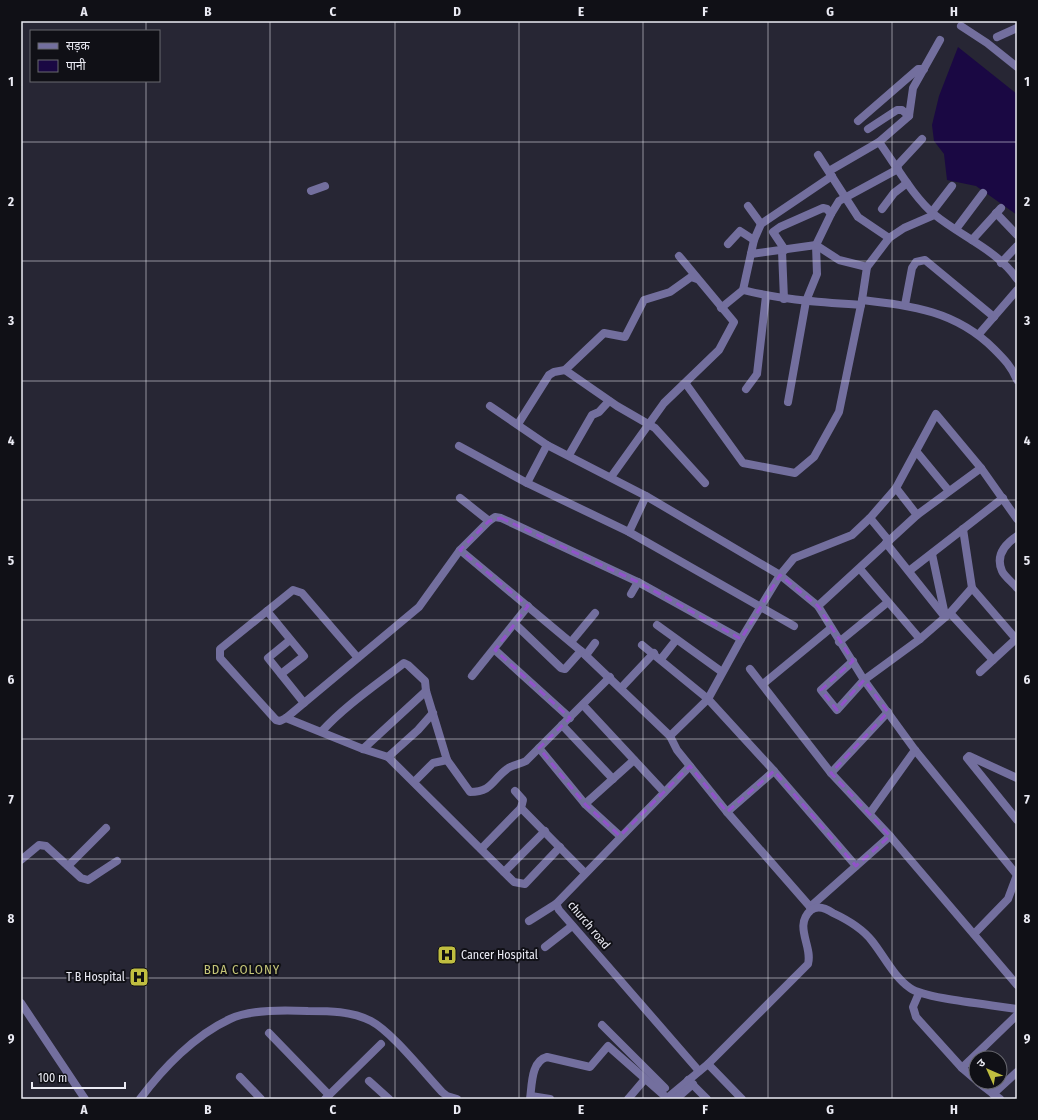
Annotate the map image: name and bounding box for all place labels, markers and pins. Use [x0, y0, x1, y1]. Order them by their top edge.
hospital icon: Cancer Hospital [436, 944, 458, 966]
place label: Cancer Hospital [461, 948, 538, 962]
hospital icon: T B Hospital [128, 966, 150, 988]
place label: T B Hospital [66, 970, 125, 984]

